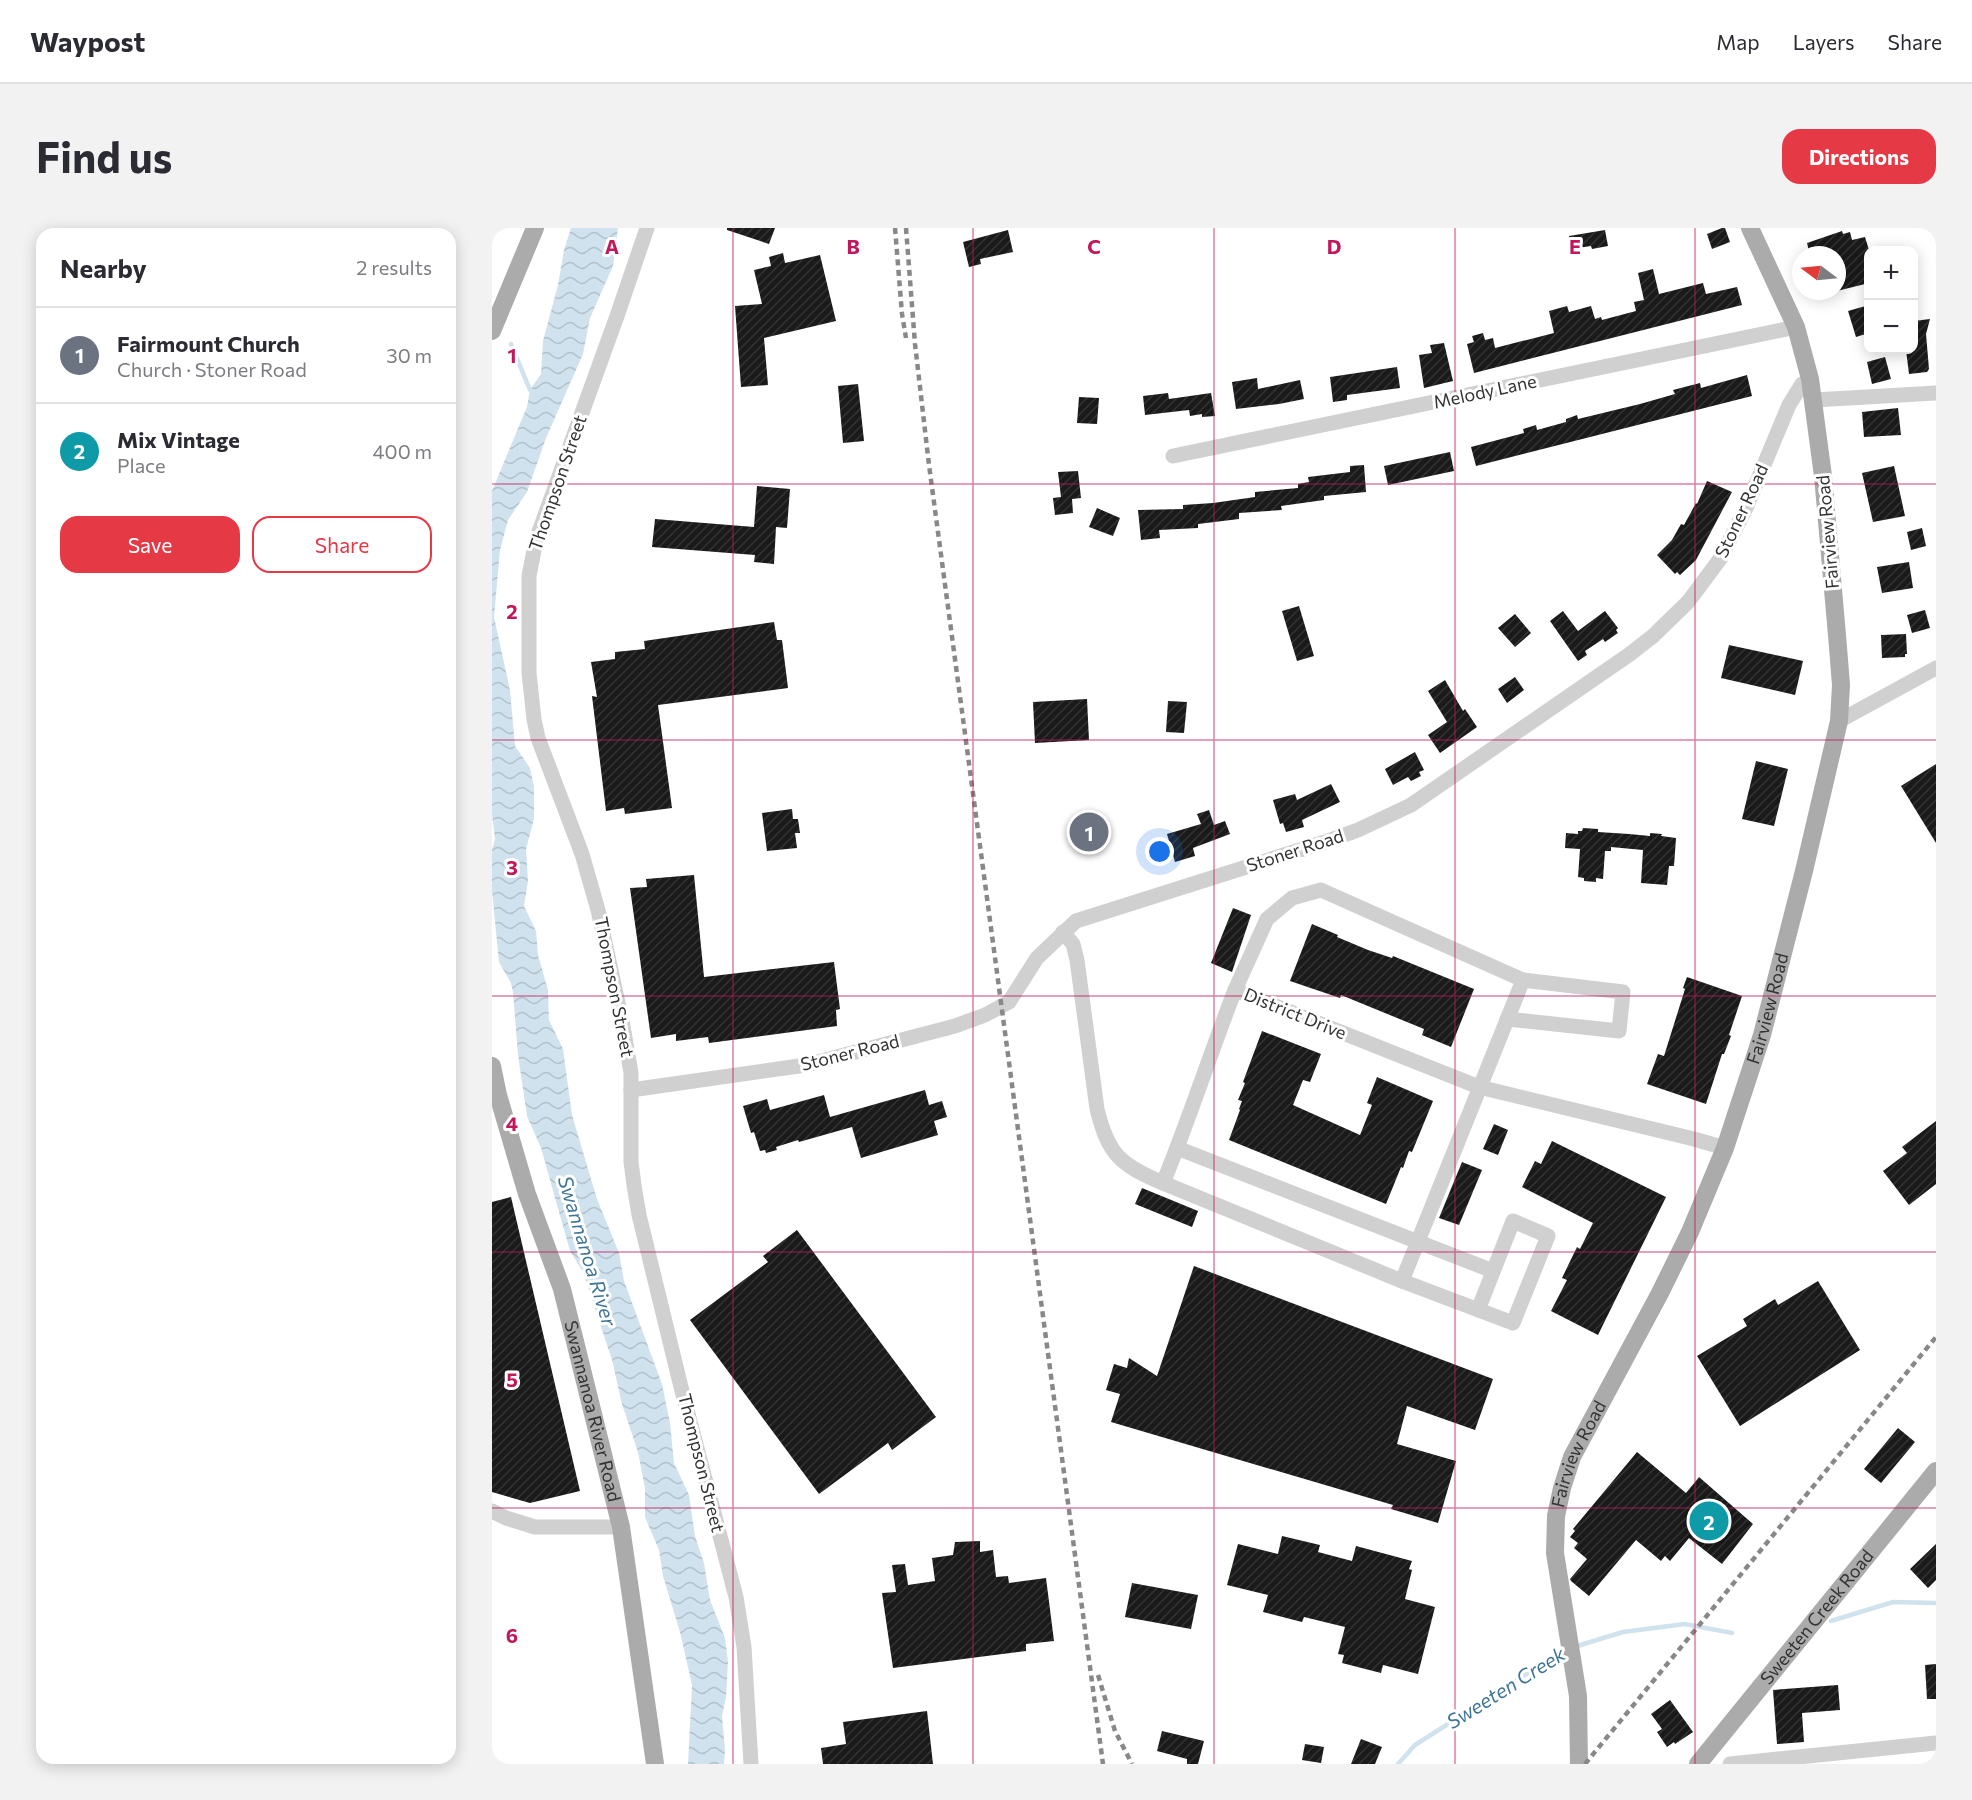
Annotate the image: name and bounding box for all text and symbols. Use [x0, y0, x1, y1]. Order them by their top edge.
text: Waypost [30, 24, 145, 58]
text: Map [1716, 29, 1760, 54]
text: Layers [1793, 29, 1855, 54]
text: Share [1888, 29, 1942, 54]
button: Directions [1782, 129, 1936, 184]
text: Find us [36, 130, 172, 182]
text: A [605, 234, 619, 258]
text: B [846, 234, 860, 258]
text: C [1087, 234, 1101, 258]
text: D [1327, 234, 1341, 258]
text: E [1569, 234, 1581, 258]
north arrow [1792, 246, 1846, 300]
map controls [1864, 246, 1918, 354]
button: + [1864, 246, 1918, 300]
text: Nearby [60, 252, 147, 283]
text: 2 results [356, 255, 432, 279]
button: − [1864, 300, 1918, 354]
text: Fairmount Church [117, 330, 300, 357]
text: 1 [75, 343, 84, 367]
text: 30 m [386, 343, 432, 367]
text: 1 [507, 343, 517, 367]
text: Church · Stoner Road [117, 357, 307, 381]
street label: Melody Lane [1431, 369, 1538, 413]
street label: Thompson Street [523, 412, 591, 554]
text: Mix Vintage [117, 426, 240, 453]
text: 2 [74, 439, 85, 463]
text: 400 m [373, 439, 432, 463]
text: Place [117, 453, 166, 477]
street label: Stoner Road [1710, 460, 1772, 561]
street label: Fairview Road [1811, 474, 1843, 590]
button: Save [60, 516, 240, 573]
button: Share [252, 516, 432, 573]
text: 2 [506, 599, 518, 623]
pin: 1 [1070, 810, 1108, 854]
street label: Stoner Road [1243, 824, 1346, 876]
your location [1145, 837, 1174, 866]
text: 3 [506, 855, 518, 879]
street label: Thompson Street [591, 915, 639, 1059]
street label: Fairview Road [1741, 951, 1793, 1067]
street label: District Drive [1241, 983, 1350, 1044]
street label: Stoner Road [798, 1029, 901, 1075]
text: 4 [506, 1111, 518, 1135]
water label: Swannanoa River [554, 1173, 622, 1330]
street label: Swannanoa River Road [560, 1318, 626, 1504]
text: 5 [506, 1367, 518, 1391]
street label: Thompson Street [674, 1391, 730, 1534]
street label: Fairview Road [1546, 1397, 1610, 1509]
pin: 2 [1690, 1498, 1728, 1544]
street label: Sweeten Creek Road [1755, 1545, 1878, 1688]
text: 6 [506, 1623, 518, 1647]
water label: Sweeten Creek [1442, 1641, 1570, 1733]

